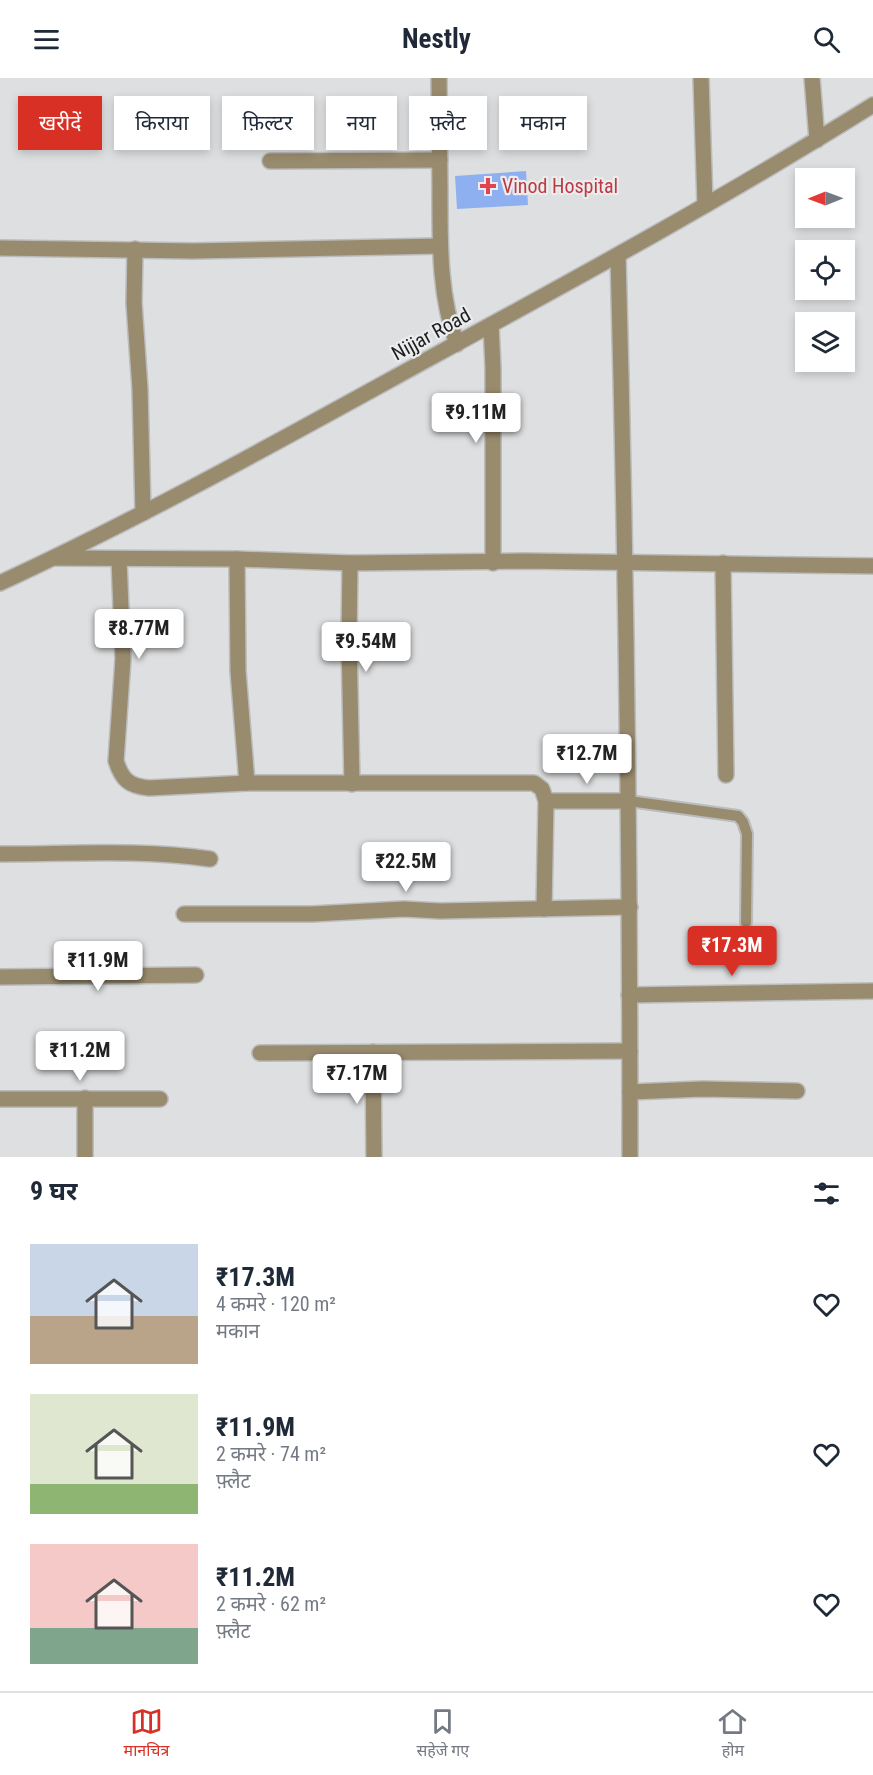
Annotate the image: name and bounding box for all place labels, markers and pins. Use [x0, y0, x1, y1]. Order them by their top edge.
place label: Vinod Hospital [502, 174, 618, 198]
marker: Vinod Hospital [479, 177, 497, 195]
pin: ₹9.11M [427, 393, 525, 444]
pin: ₹8.77M [90, 609, 188, 660]
pin: ₹9.54M [317, 622, 415, 673]
pin: ₹12.7M [538, 734, 636, 785]
pin: ₹22.5M [357, 842, 455, 893]
pin: ₹17.3M [683, 926, 781, 977]
pin: ₹11.9M [49, 941, 147, 992]
pin: ₹11.2M [31, 1031, 129, 1082]
pin: ₹7.17M [308, 1054, 406, 1105]

